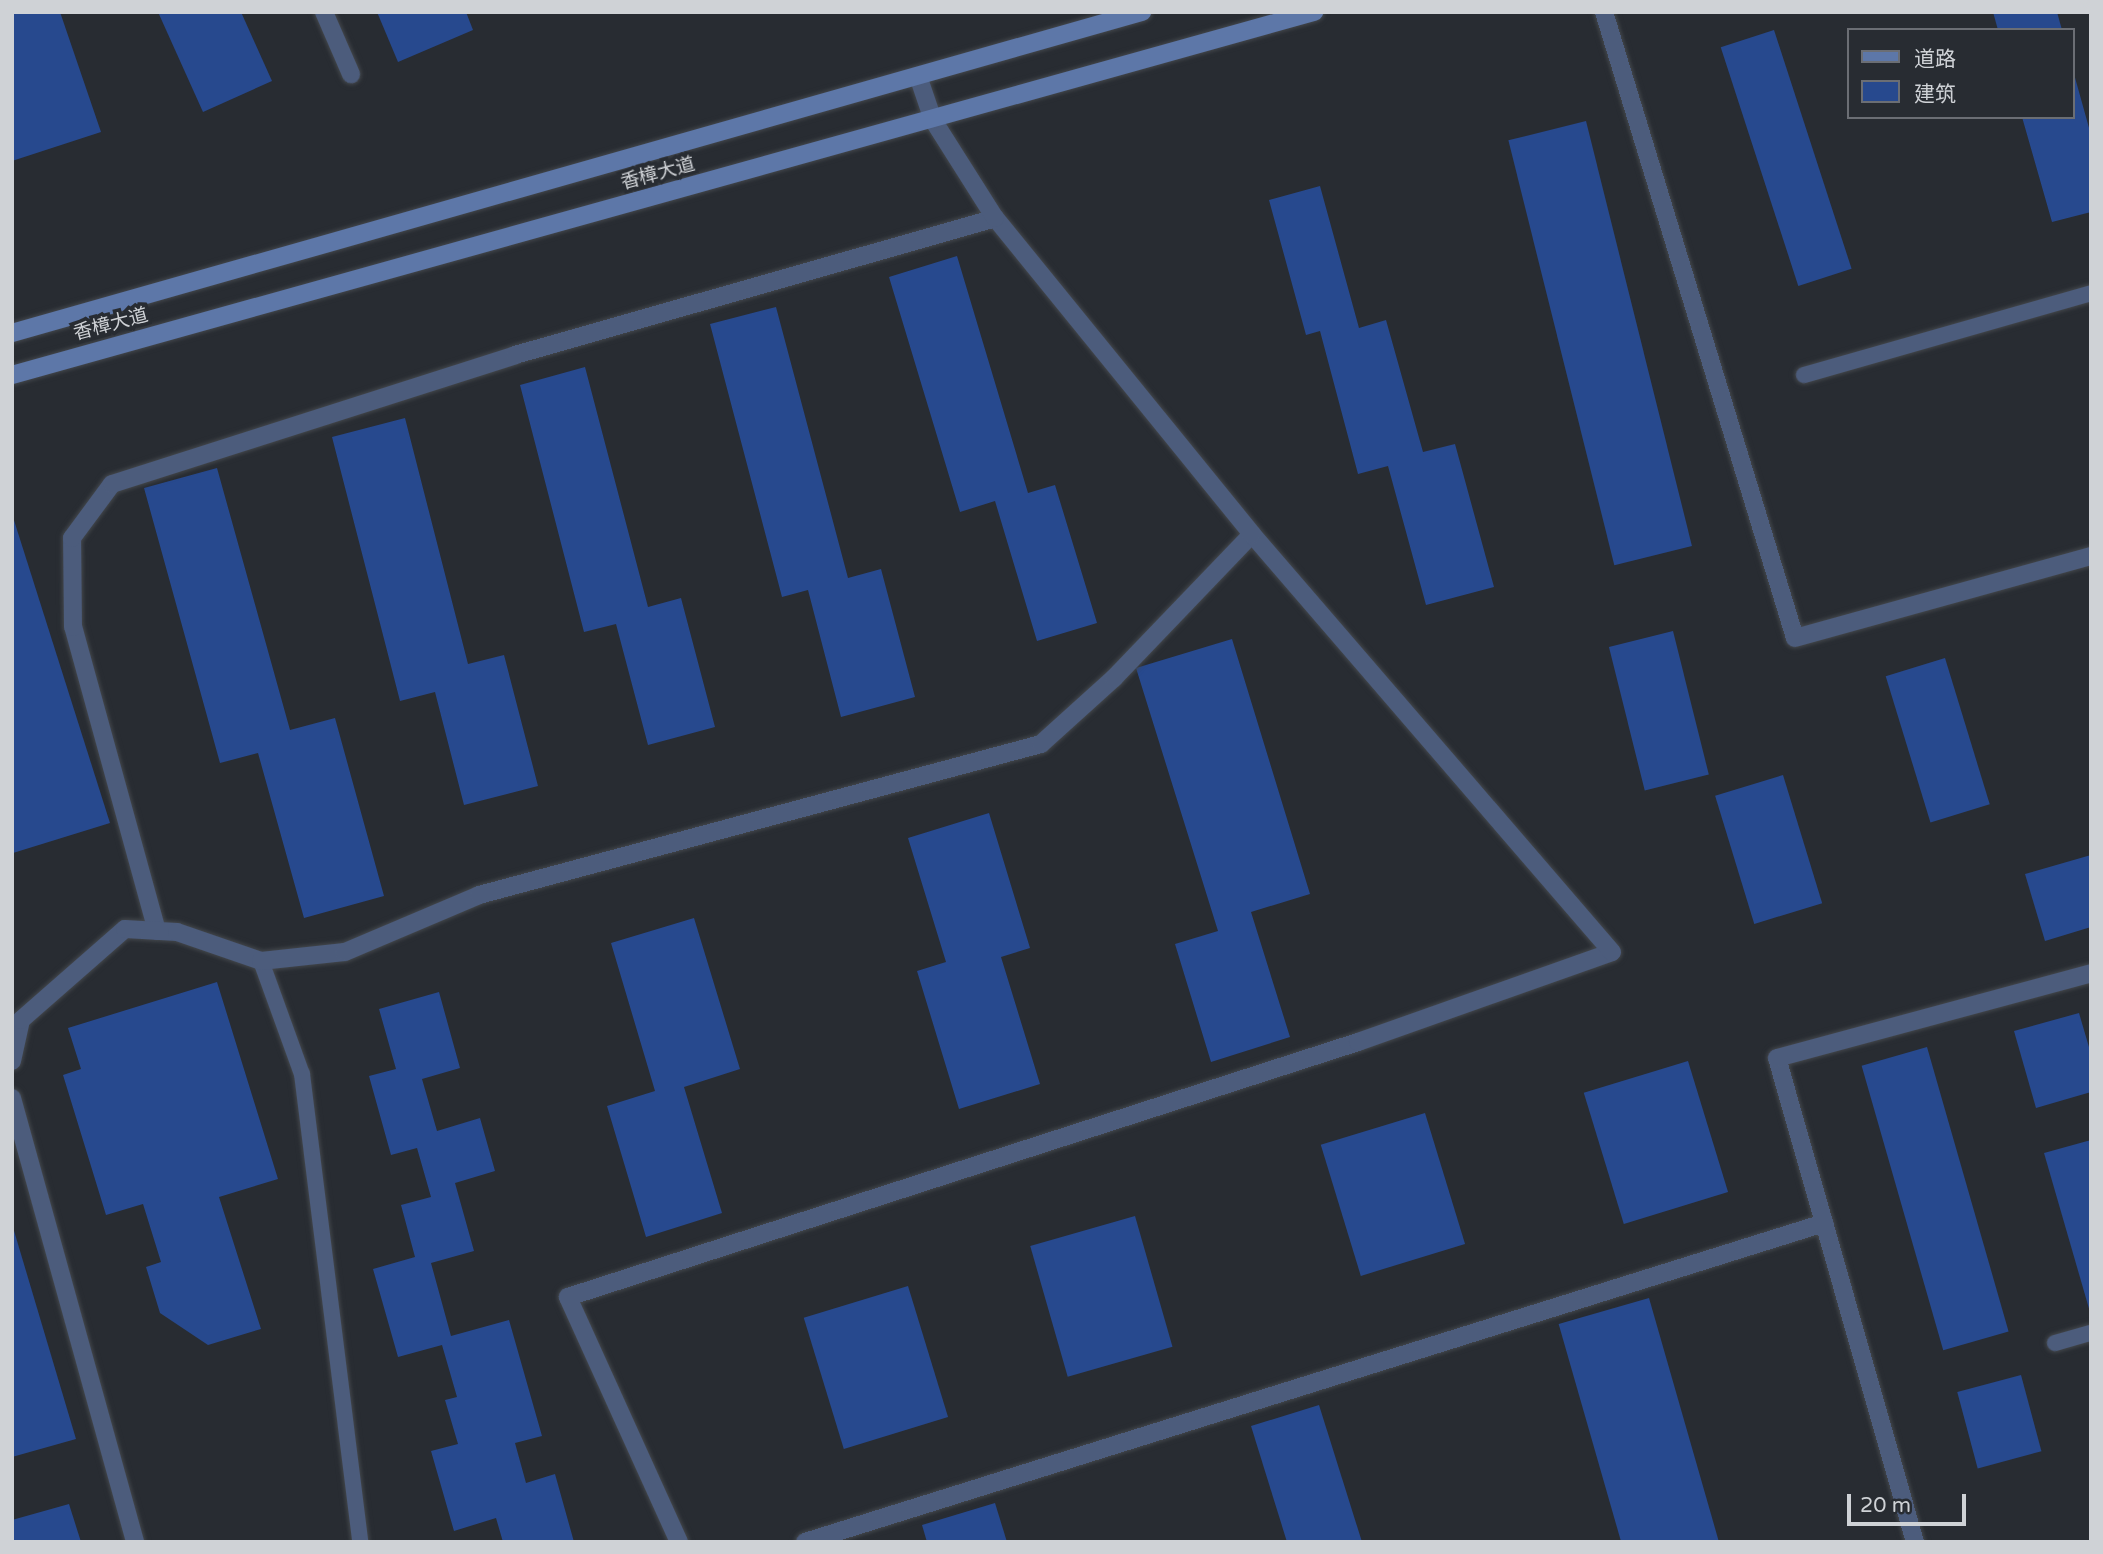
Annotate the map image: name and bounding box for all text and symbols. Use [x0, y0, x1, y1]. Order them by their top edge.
legend [1848, 28, 2075, 119]
text: 道路 [1914, 47, 1956, 72]
text: 建筑 [1914, 82, 1956, 107]
street label: 香樟大道 [618, 153, 698, 195]
street label: 香樟大道 [71, 304, 151, 346]
scale bar [1851, 1480, 1970, 1524]
text: 20 m [1860, 1493, 1911, 1518]

